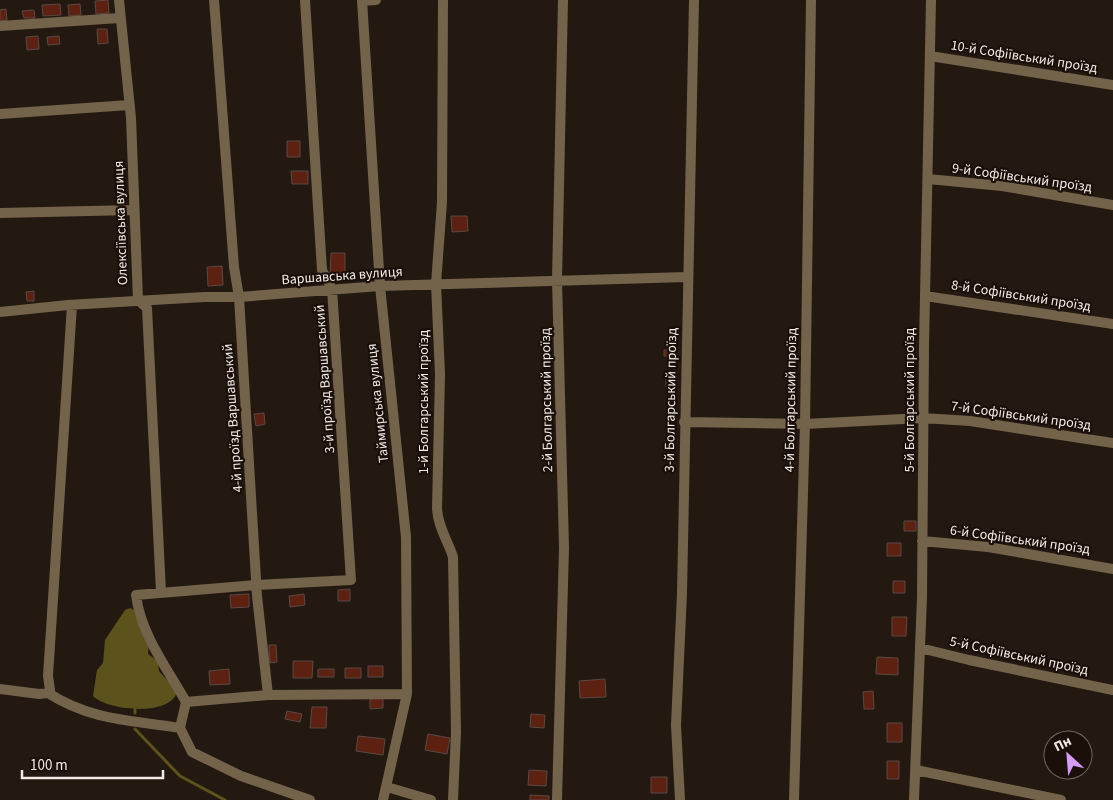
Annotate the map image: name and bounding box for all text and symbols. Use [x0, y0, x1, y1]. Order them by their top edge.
street label: 10-й Софіївський проїзд [949, 36, 1099, 79]
street label: 9-й Софіївський проїзд [951, 158, 1094, 198]
street label: Олексіївська вулиця [109, 160, 133, 286]
street label: Варшавська вулиця [281, 262, 403, 290]
street label: 8-й Софіївський проїзд [950, 275, 1093, 317]
street label: 3-й проїзд Варшавський [310, 304, 340, 454]
street label: 2-й Болгарський проїзд [536, 327, 558, 472]
street label: 3-й Болгарський проїзд [660, 327, 682, 472]
street label: 4-й Болгарський проїзд [780, 327, 802, 472]
street label: 5-й Болгарський проїзд [900, 327, 920, 472]
street label: 1-й Болгарський проїзд [414, 329, 434, 474]
street label: Таймирська вулиця [362, 342, 394, 464]
street label: 4-й проїзд Варшавський [218, 343, 248, 493]
street label: 7-й Софіївський проїзд [950, 396, 1093, 436]
street label: 6-й Софіївський проїзд [949, 520, 1092, 560]
street label: 5-й Софіївський проїзд [948, 632, 1091, 681]
north arrow [1043, 730, 1093, 780]
text: Пн [1051, 731, 1075, 757]
scale bar [22, 748, 164, 780]
text: 100 m [30, 755, 68, 776]

